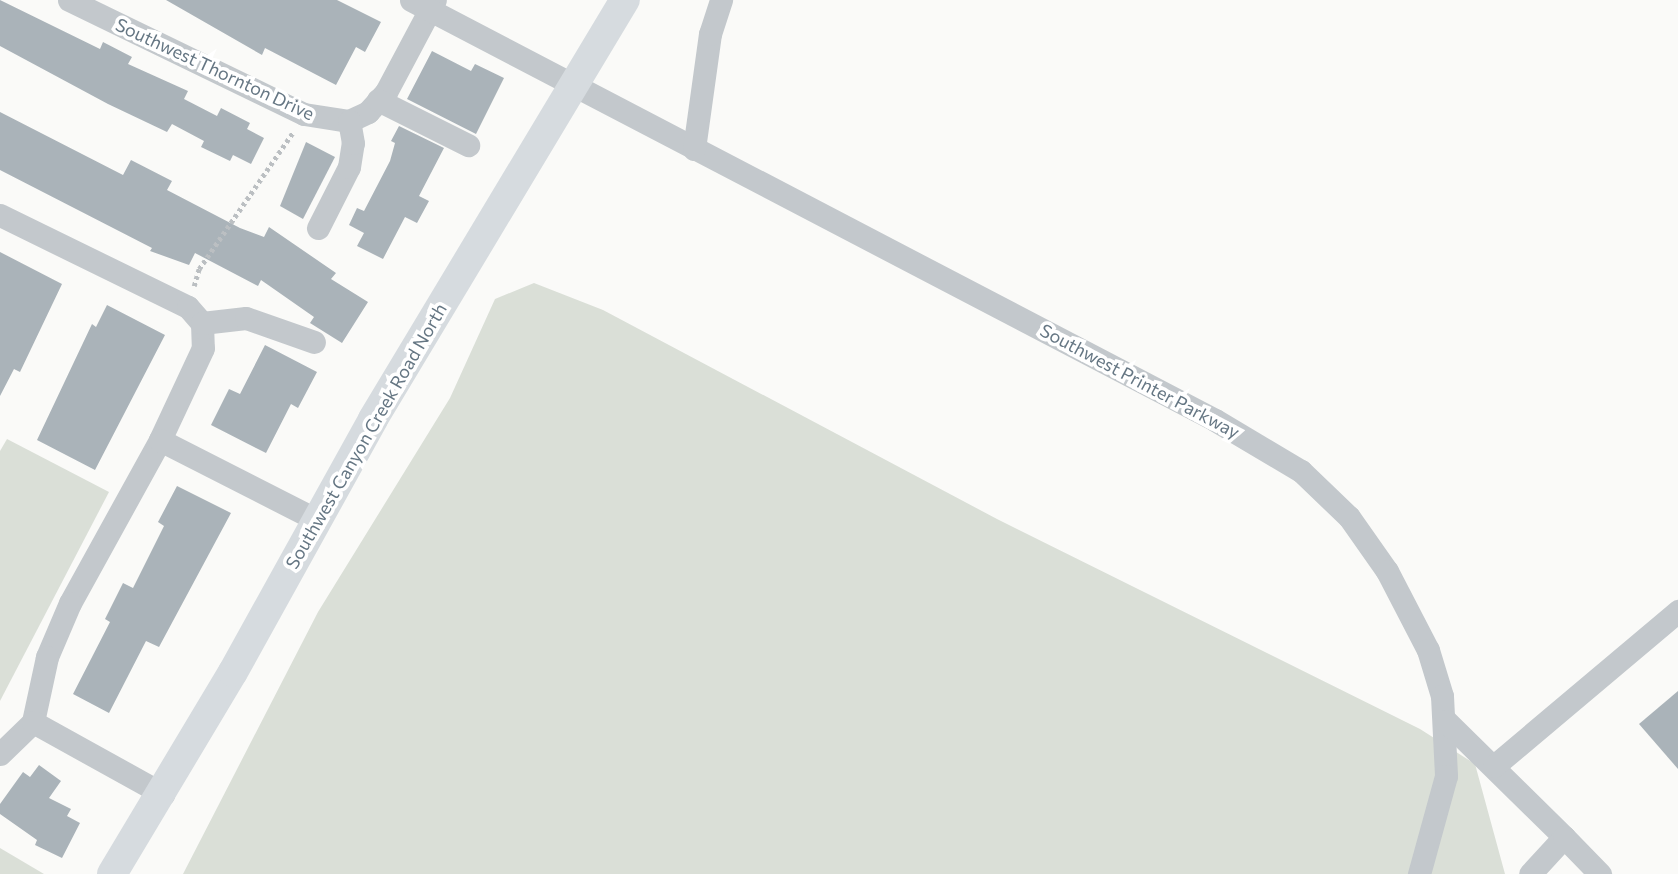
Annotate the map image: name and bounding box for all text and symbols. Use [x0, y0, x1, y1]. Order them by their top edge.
street label: Southwest Thornton Drive [112, 13, 318, 125]
street label: Southwest Canyon Creek Road North [281, 299, 451, 573]
street label: Southwest Printer Parkway [1037, 319, 1243, 443]

